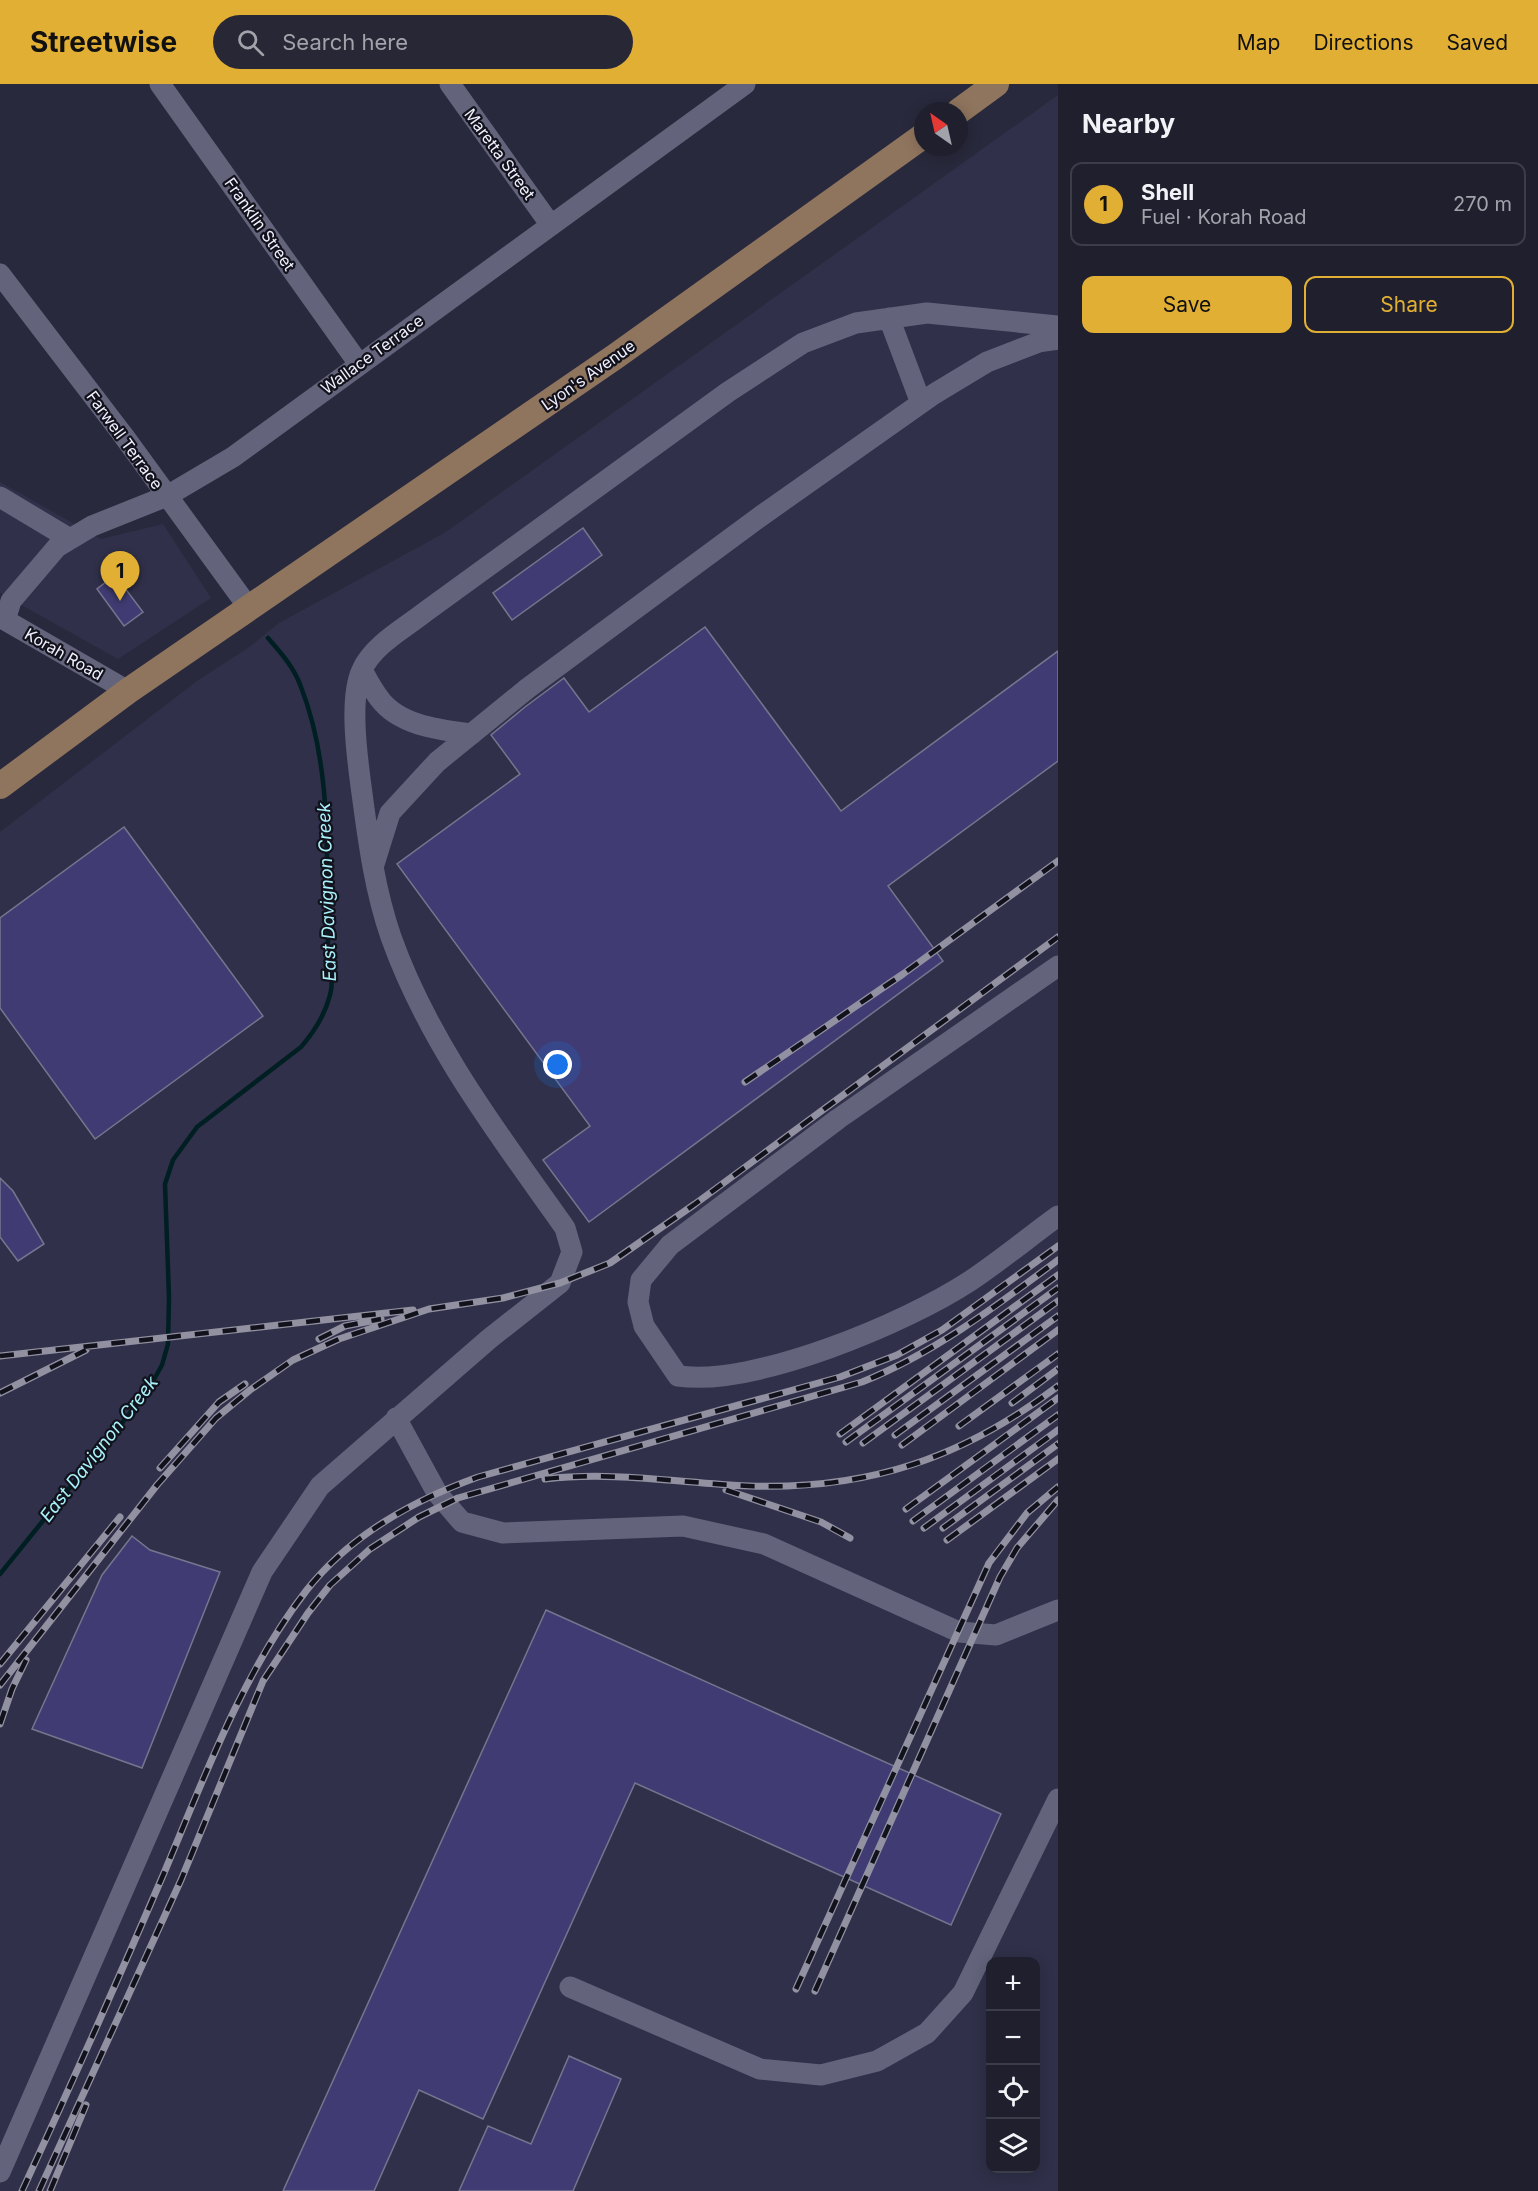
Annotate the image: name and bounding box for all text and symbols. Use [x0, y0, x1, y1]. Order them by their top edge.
search box [213, 15, 633, 69]
text: Streetwise [30, 25, 177, 59]
icon: search [234, 26, 267, 59]
text: Search here [282, 29, 408, 55]
text: Map [1237, 30, 1280, 55]
text: Directions [1313, 30, 1414, 55]
text: Saved [1447, 30, 1508, 55]
north arrow [914, 102, 968, 156]
street label: Maretta Street [460, 105, 540, 203]
text: Nearby [1082, 108, 1175, 139]
street label: Franklin Street [221, 174, 299, 274]
text: Shell [1141, 179, 1194, 205]
text: 1 [1099, 192, 1108, 216]
text: 270 m [1453, 192, 1512, 216]
text: Fuel · Korah Road [1141, 205, 1307, 229]
button: Save [1082, 276, 1292, 333]
button: Share [1304, 276, 1514, 333]
street label: Wallace Terrace [317, 310, 427, 398]
street label: Lyon's Avenue [537, 335, 639, 415]
street label: Farwell Terrace [83, 387, 167, 493]
pin: 1 [100, 552, 140, 601]
street label: Korah Road [21, 624, 107, 684]
water label: East Davignon Creek [313, 801, 340, 982]
your location [543, 1050, 572, 1079]
water label: East Davignon Creek [35, 1371, 163, 1526]
map controls [986, 1957, 1040, 2173]
button: + [986, 1957, 1040, 2011]
button: − [986, 2011, 1040, 2065]
button: locate [986, 2065, 1040, 2119]
button: layers [986, 2119, 1040, 2173]

